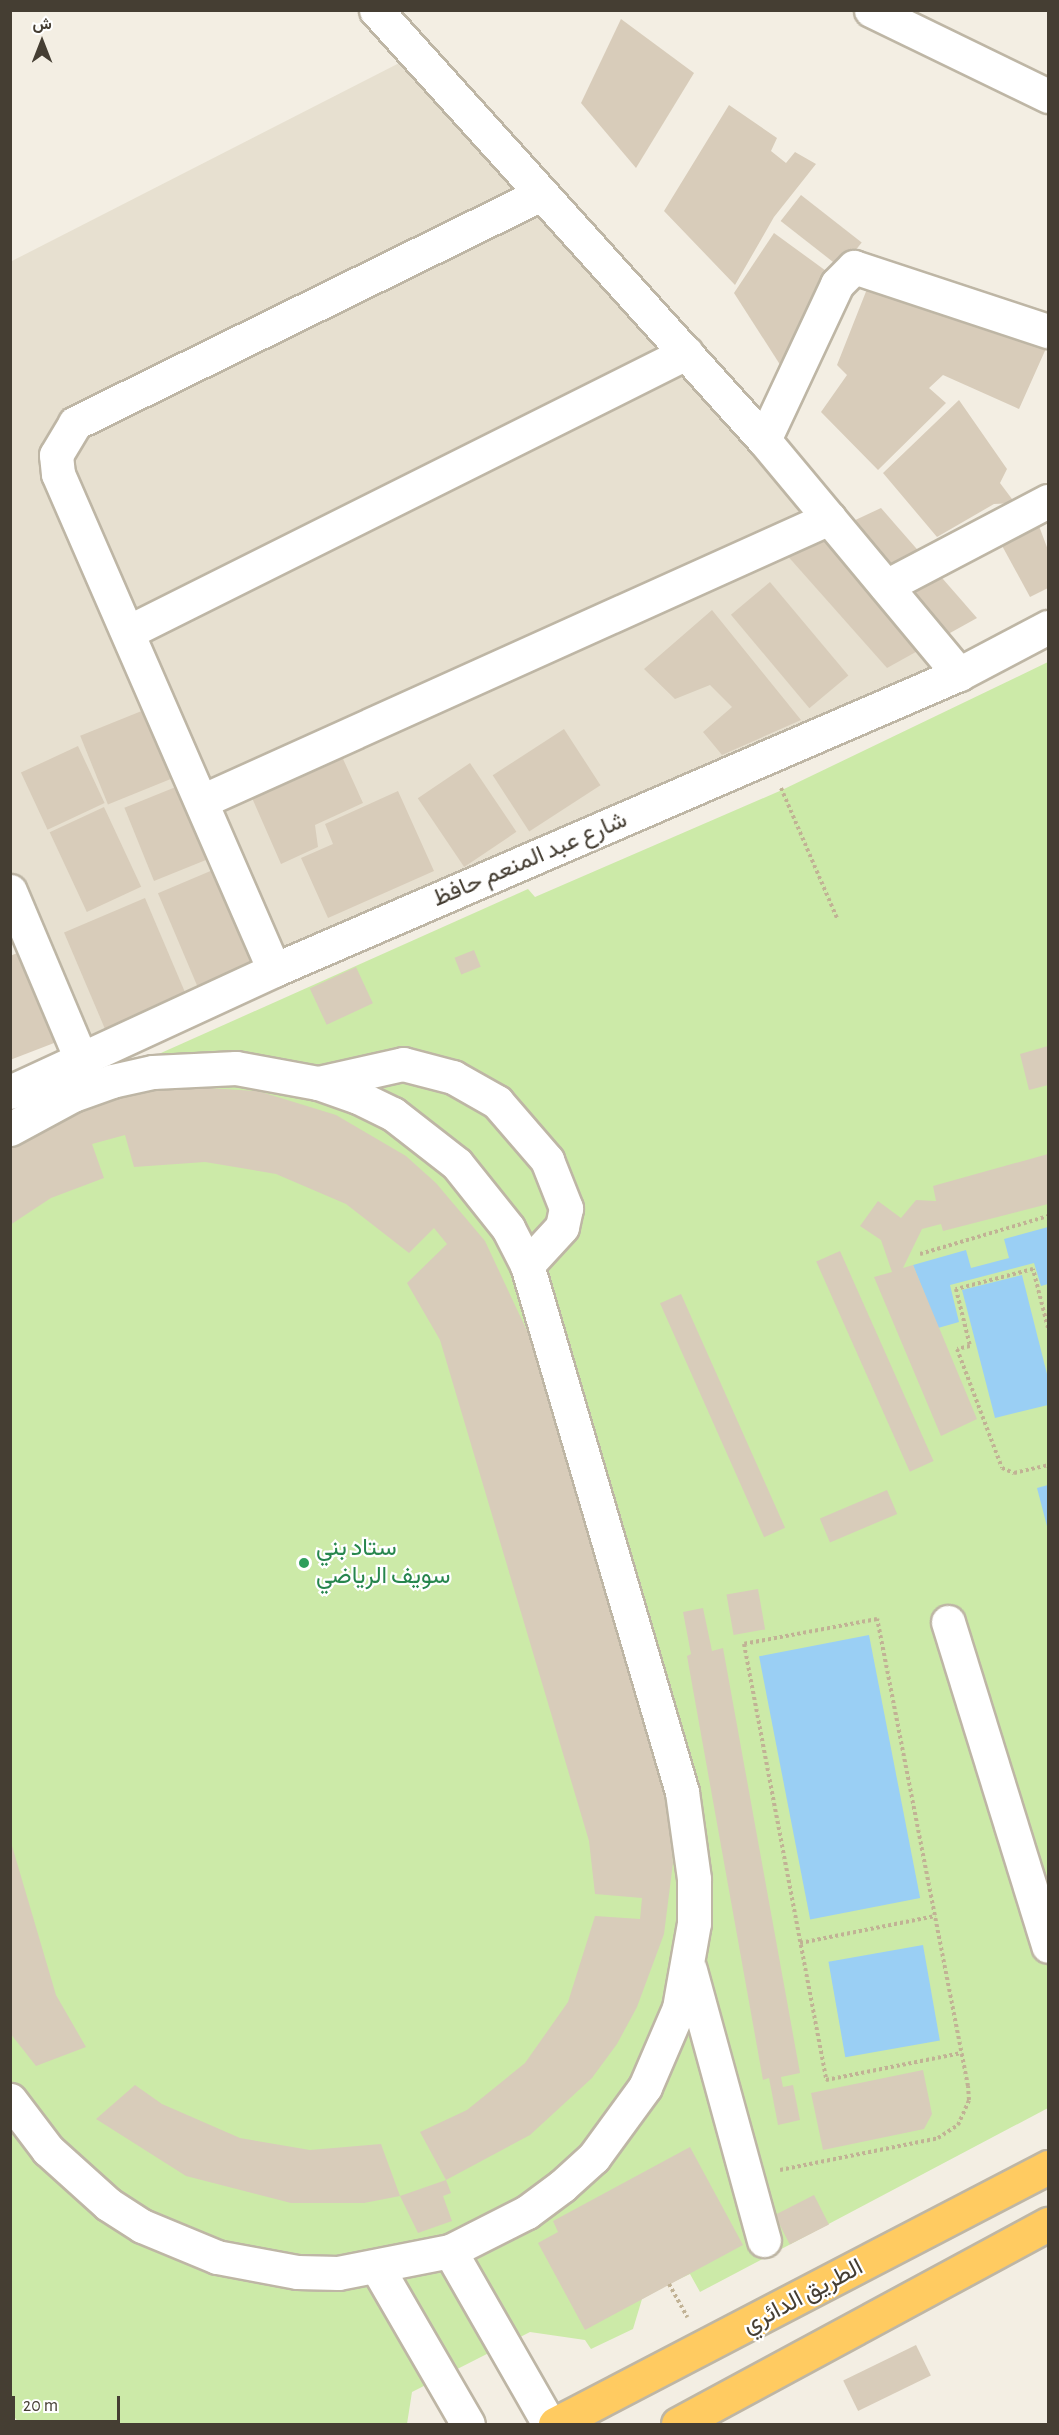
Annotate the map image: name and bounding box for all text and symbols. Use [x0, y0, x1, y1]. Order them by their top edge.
north arrow [12, 12, 72, 72]
text: ش [32, 16, 52, 32]
street label: شارع عبد المنعم حافظ [428, 806, 632, 914]
place label: ستاد بني سويف الرياضي [316, 1535, 450, 1591]
marker: ستاد بني سويف الرياضي [297, 1556, 311, 1570]
street label: الطريق الدائري [738, 2253, 868, 2341]
scale bar [15, 2384, 123, 2422]
text: 20 m [23, 2397, 58, 2415]

